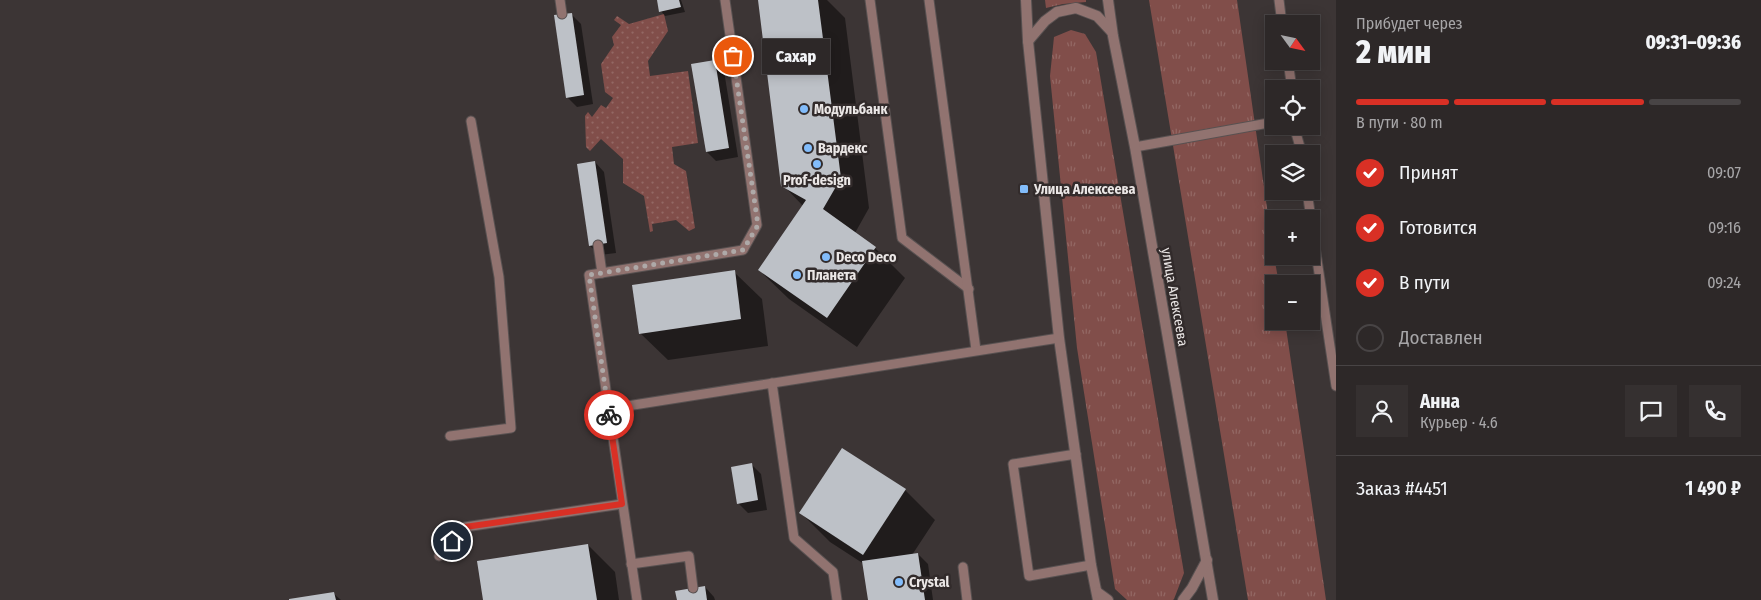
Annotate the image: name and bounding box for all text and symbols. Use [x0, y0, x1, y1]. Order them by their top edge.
text: Прибудет через [1356, 14, 1463, 33]
north arrow [1265, 15, 1320, 70]
map controls [1265, 15, 1320, 330]
text: 09:31–09:36 [1645, 31, 1741, 54]
text: 2 мин [1356, 33, 1431, 71]
pin [712, 35, 754, 77]
callout: Сахар [763, 38, 830, 74]
icon: bag [719, 42, 747, 70]
text: Сахар [776, 47, 816, 66]
button: locate [1265, 80, 1320, 135]
place label: Модульбанк [814, 101, 888, 118]
marker: Модульбанк [798, 103, 810, 115]
text: В пути · 80 m [1356, 113, 1443, 132]
place label: Вардекс [818, 140, 868, 157]
marker: Вардекс [802, 142, 814, 154]
button: layers [1265, 145, 1320, 200]
marker: Prof-design [811, 158, 823, 170]
icon: check [1356, 159, 1384, 187]
text: Принят [1399, 161, 1458, 184]
text: 09:07 [1707, 163, 1741, 182]
place label: Prof-design [783, 172, 851, 189]
place label: Улица Алексеева [1033, 181, 1135, 198]
marker: Улица Алексеева [1018, 183, 1030, 195]
button: + [1265, 210, 1320, 265]
icon: check [1356, 214, 1384, 242]
text: Готовится [1399, 216, 1477, 239]
text: 09:16 [1708, 218, 1741, 237]
street label: улица Алексеева [1157, 247, 1192, 348]
place label: Deco Deco [836, 249, 897, 266]
marker: Deco Deco [820, 251, 832, 263]
place label: Планета [807, 267, 856, 284]
marker: Планета [791, 269, 803, 281]
icon: check [1356, 269, 1384, 297]
text: В пути [1399, 271, 1450, 294]
text: 09:24 [1707, 273, 1741, 292]
button: − [1265, 275, 1320, 330]
text: Доставлен [1399, 326, 1483, 349]
button: person [1356, 385, 1408, 437]
button: chat [1625, 385, 1677, 437]
button: phone [1689, 385, 1741, 437]
courier [584, 390, 634, 440]
text: Анна [1420, 390, 1460, 413]
icon: bike [595, 401, 623, 429]
text: Курьер · 4.6 [1420, 413, 1498, 432]
text: Заказ #4451 [1356, 477, 1448, 500]
text: 1 490 ₽ [1685, 477, 1741, 500]
pin [431, 520, 473, 562]
icon: home [438, 527, 466, 555]
place label: Crystal [909, 574, 950, 591]
marker: Crystal [893, 576, 905, 588]

